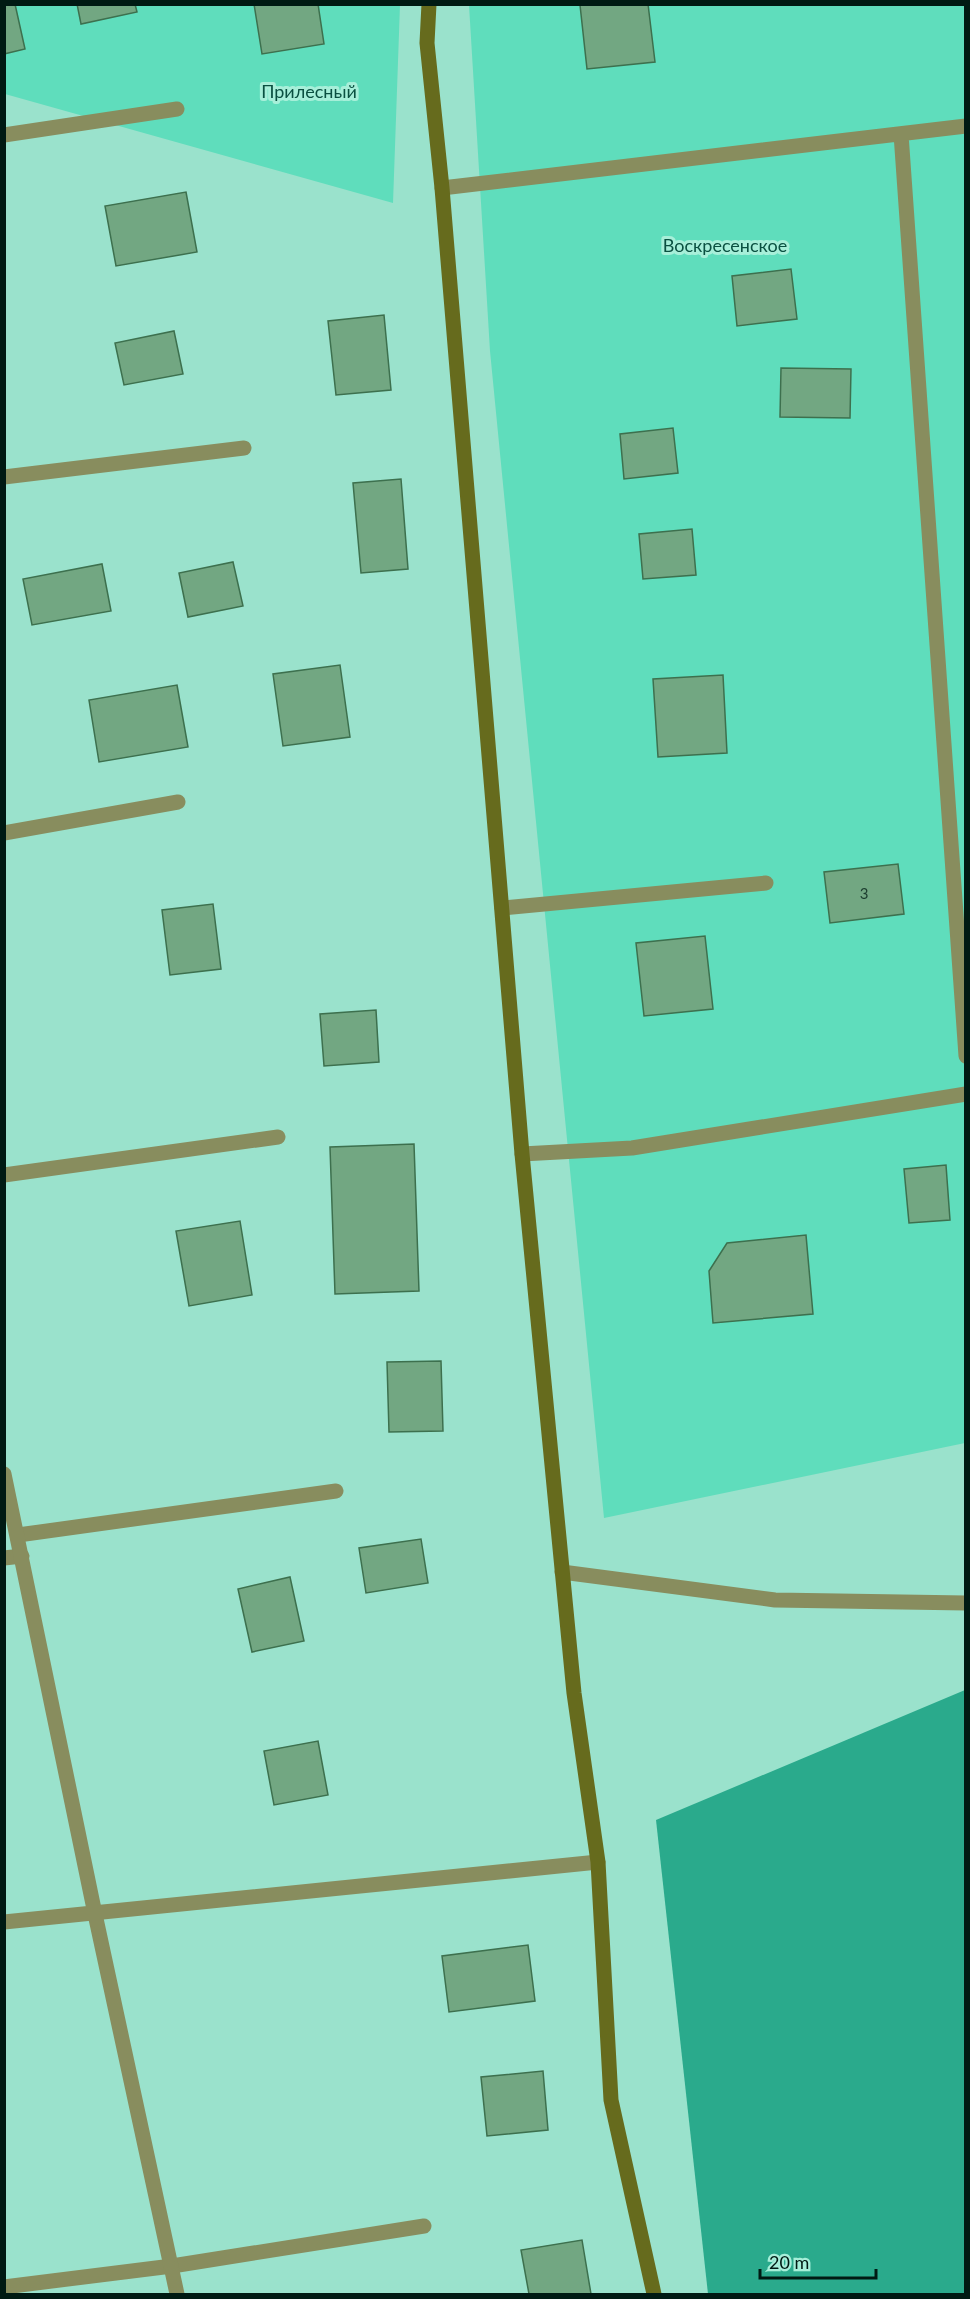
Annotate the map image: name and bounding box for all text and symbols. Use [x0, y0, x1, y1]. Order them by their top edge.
park label: Прилесный [261, 80, 357, 102]
park label: Воскресенское [663, 234, 787, 256]
house number: 3 [860, 884, 868, 902]
scale bar [760, 2242, 876, 2280]
text: 20 m [769, 2251, 809, 2273]

